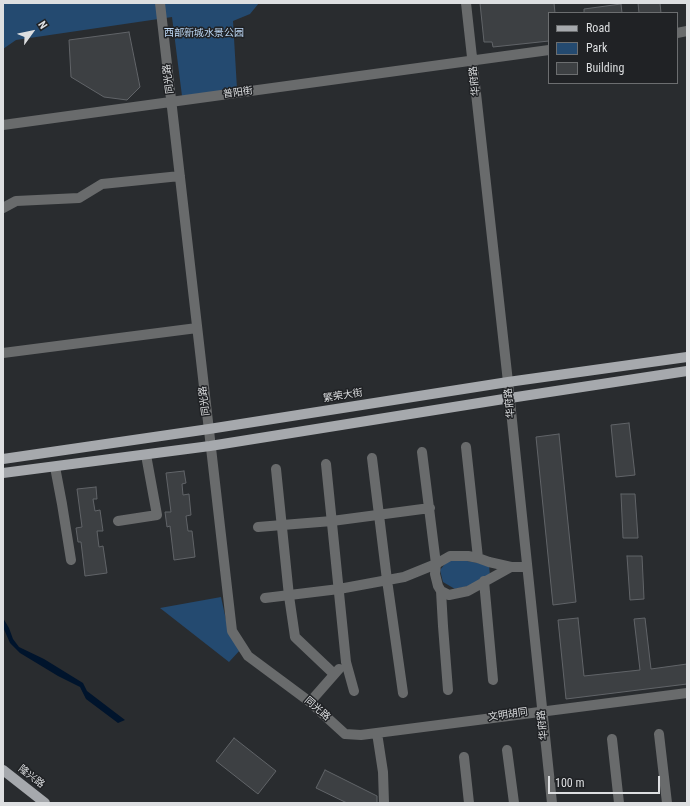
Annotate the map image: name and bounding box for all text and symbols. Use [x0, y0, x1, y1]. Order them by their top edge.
north arrow [12, 12, 52, 52]
legend [548, 12, 678, 84]
text: N [35, 19, 50, 32]
text: Road [586, 21, 610, 35]
park label: 西部新城水景公园 [164, 27, 244, 39]
text: Park [586, 41, 607, 55]
text: Building [586, 61, 624, 75]
street label: 同光路 [161, 63, 177, 95]
street label: 华府路 [467, 65, 483, 97]
street label: 普阳街 [222, 85, 254, 101]
street label: 同光路 [197, 385, 213, 417]
street label: 繁荣大街 [322, 387, 364, 405]
street label: 华府路 [502, 387, 518, 419]
street label: 同光路 [302, 695, 332, 723]
street label: 文明胡同 [487, 706, 529, 724]
street label: 华府路 [535, 709, 551, 741]
street label: 隆兴路 [15, 763, 47, 791]
scale bar [550, 768, 662, 794]
text: 100 m [555, 776, 585, 790]

